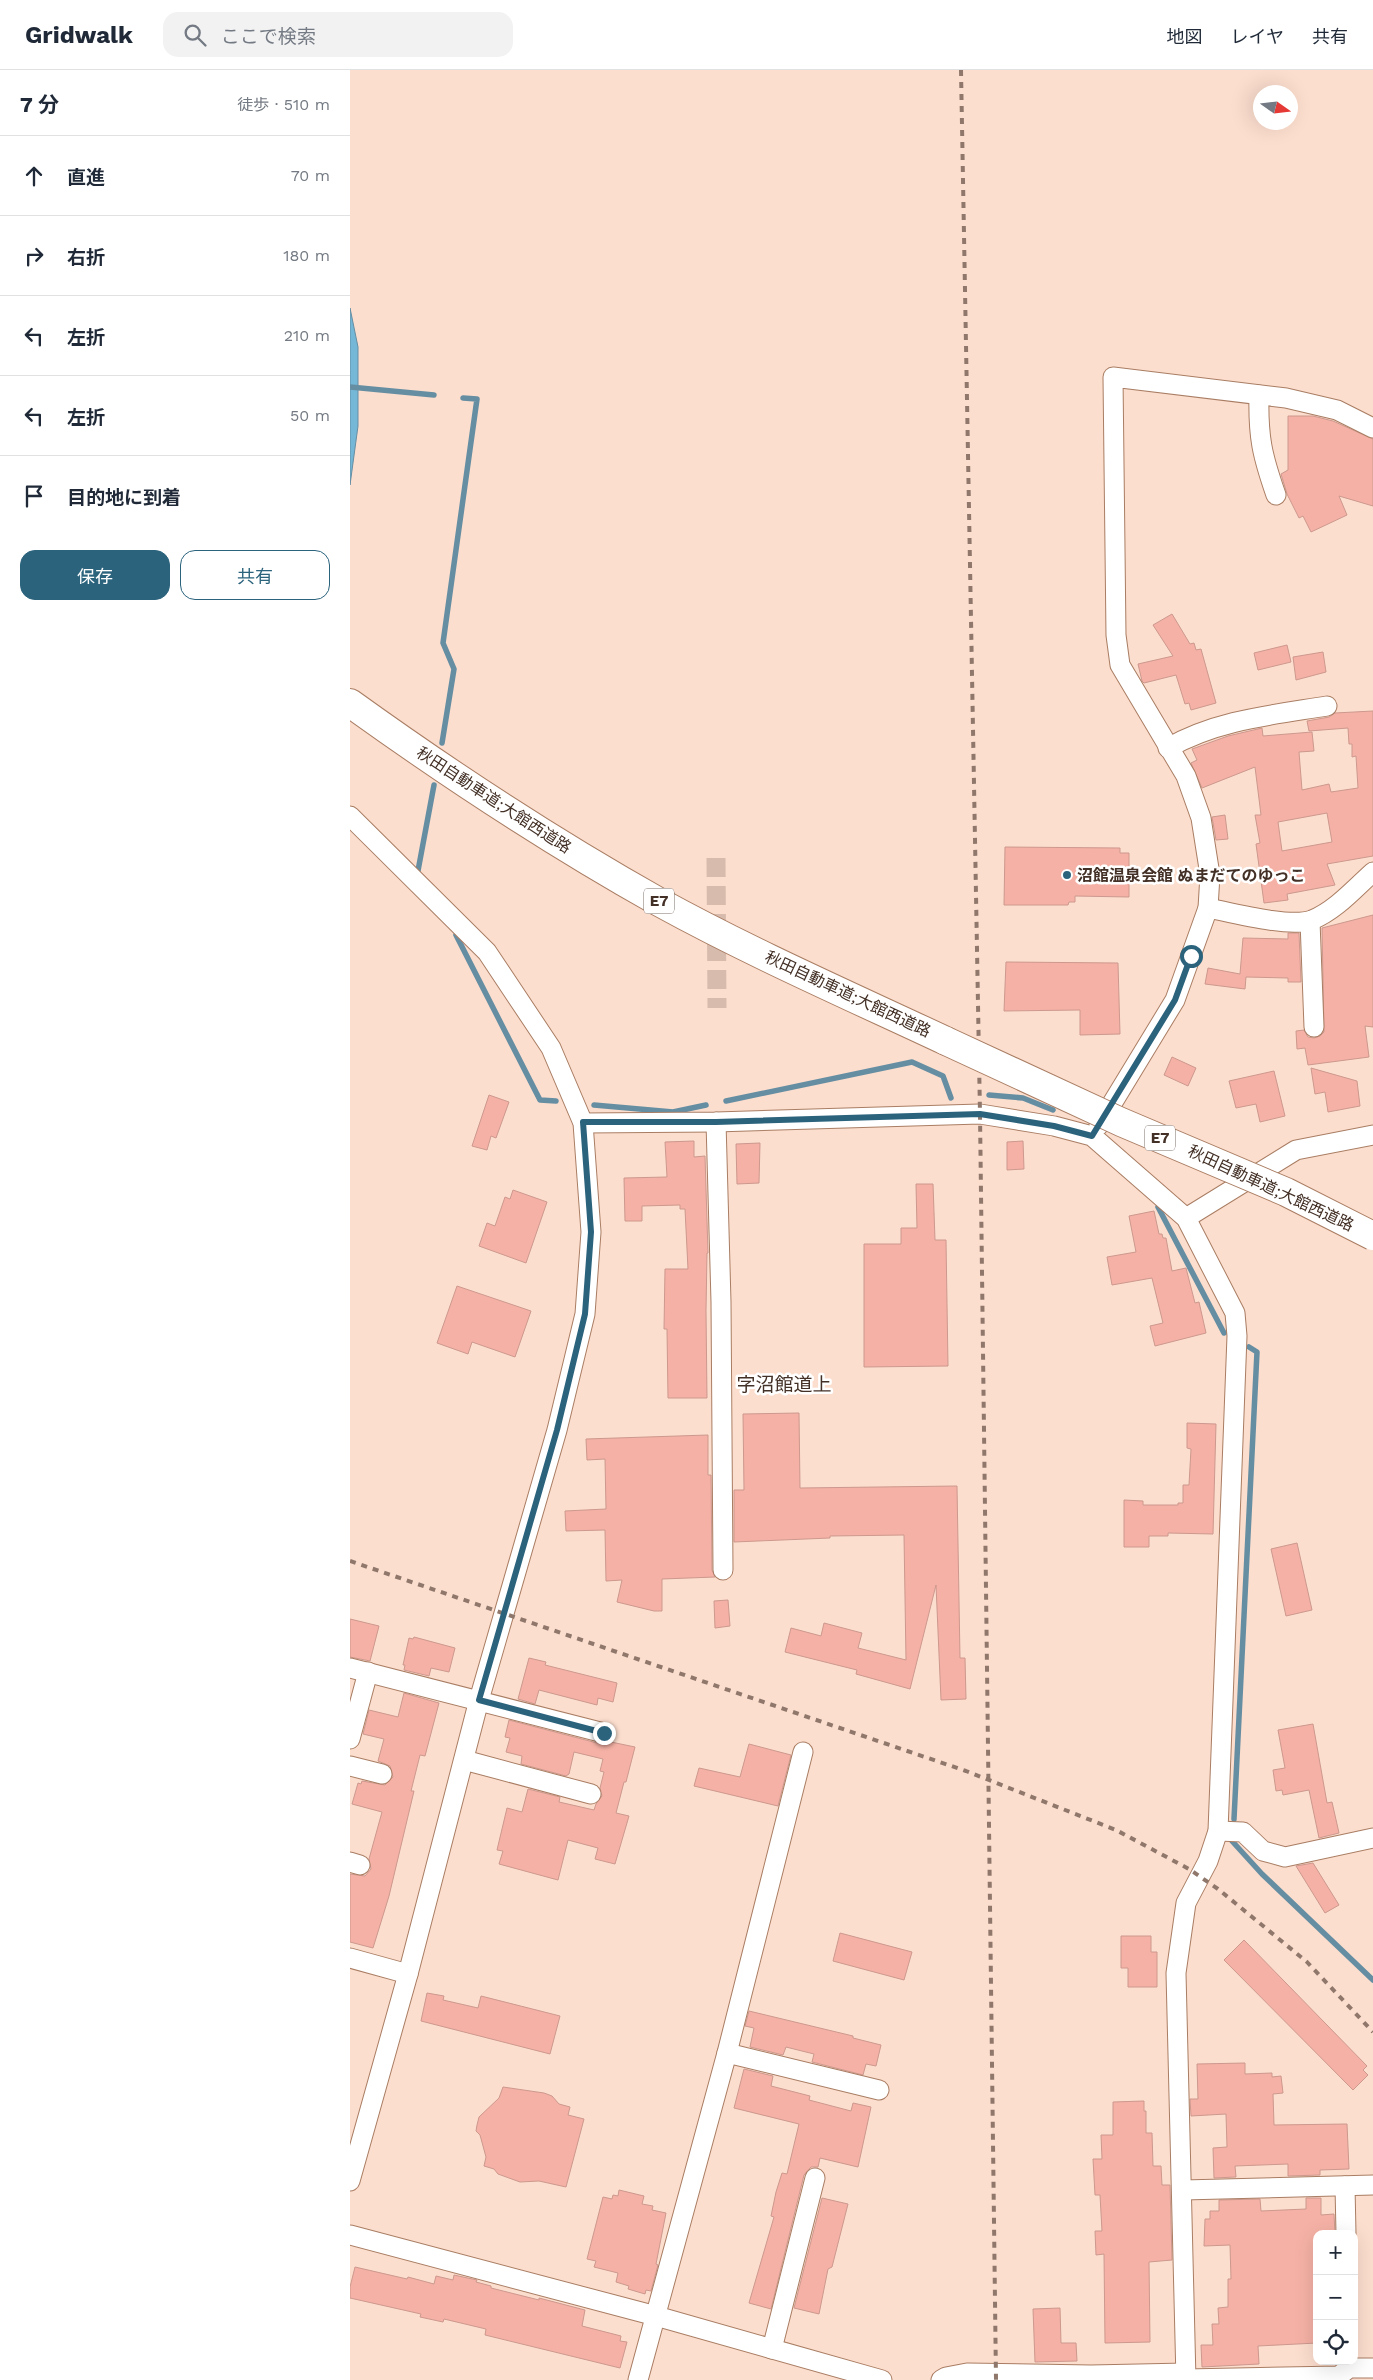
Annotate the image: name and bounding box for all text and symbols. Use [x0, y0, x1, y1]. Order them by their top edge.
search box [163, 12, 513, 57]
text: Gridwalk [25, 21, 133, 49]
icon: search [181, 21, 209, 49]
text: ここで検索 [221, 25, 316, 48]
text: 地図 [1167, 26, 1203, 47]
text: レイヤ [1231, 26, 1284, 47]
text: 共有 [1312, 26, 1348, 47]
north arrow [1253, 85, 1298, 130]
text: 7 分 [20, 92, 59, 117]
text: 徒歩 · 510 m [237, 95, 330, 114]
icon: ahead [20, 162, 48, 190]
text: 直進 [67, 166, 105, 189]
text: 70 m [291, 166, 330, 185]
icon: right [20, 242, 48, 270]
text: 右折 [67, 246, 105, 269]
text: 180 m [283, 246, 330, 265]
icon: left [20, 322, 48, 350]
text: 左折 [67, 326, 105, 349]
text: 210 m [284, 326, 330, 345]
icon: left [20, 402, 48, 430]
text: 左折 [67, 406, 105, 429]
text: 50 m [290, 406, 330, 425]
icon: arrive [20, 482, 48, 510]
text: 目的地に到着 [67, 486, 181, 509]
button: 保存 [20, 550, 170, 600]
button: 共有 [180, 550, 330, 600]
street label: 秋田自動車道;大館西道路 [413, 743, 575, 857]
place label: 沼館温泉会館 ぬまだてのゆっこ [1077, 866, 1306, 885]
marker: 沼館温泉会館 ぬまだてのゆっこ [1061, 869, 1073, 881]
road number: E7 [644, 888, 674, 914]
route start [1180, 945, 1203, 968]
street label: 秋田自動車道;大館西道路 [762, 947, 934, 1041]
road number: E7 [1145, 1126, 1175, 1150]
street label: 秋田自動車道;大館西道路 [1185, 1141, 1357, 1235]
district label: 字沼館道上 [736, 1373, 832, 1396]
route end [593, 1722, 616, 1745]
map controls [1313, 2230, 1358, 2365]
button: + [1313, 2230, 1358, 2275]
button: − [1313, 2275, 1358, 2320]
button: locate [1313, 2320, 1358, 2365]

